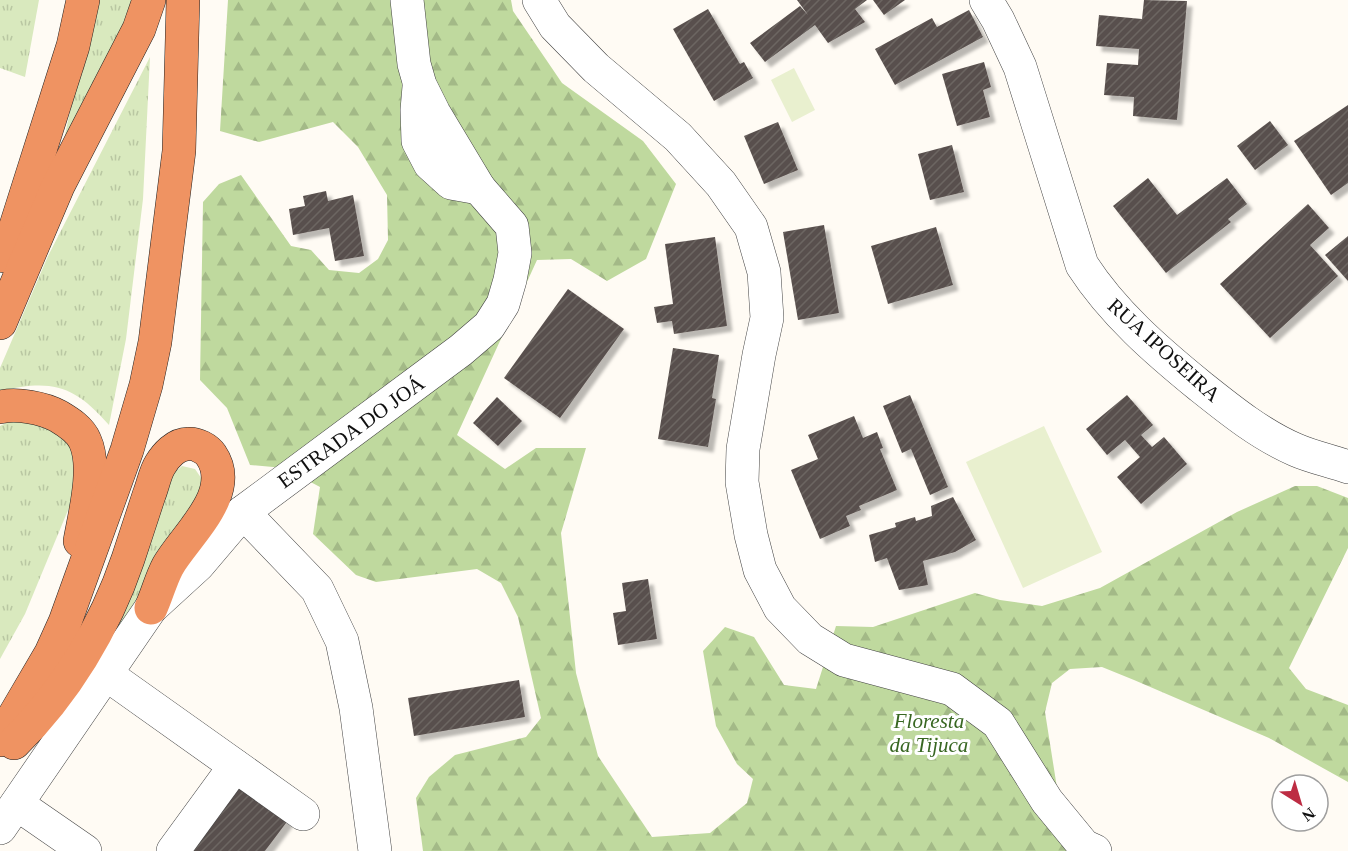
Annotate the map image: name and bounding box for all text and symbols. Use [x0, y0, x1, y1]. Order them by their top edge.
street label: RUA IPOSEIRA [1103, 293, 1226, 407]
street label: ESTRADA DO JOÁ [273, 370, 430, 493]
park label: Floresta da Tijuca [890, 709, 968, 757]
north arrow [1270, 773, 1330, 833]
text: N [1299, 804, 1318, 825]

